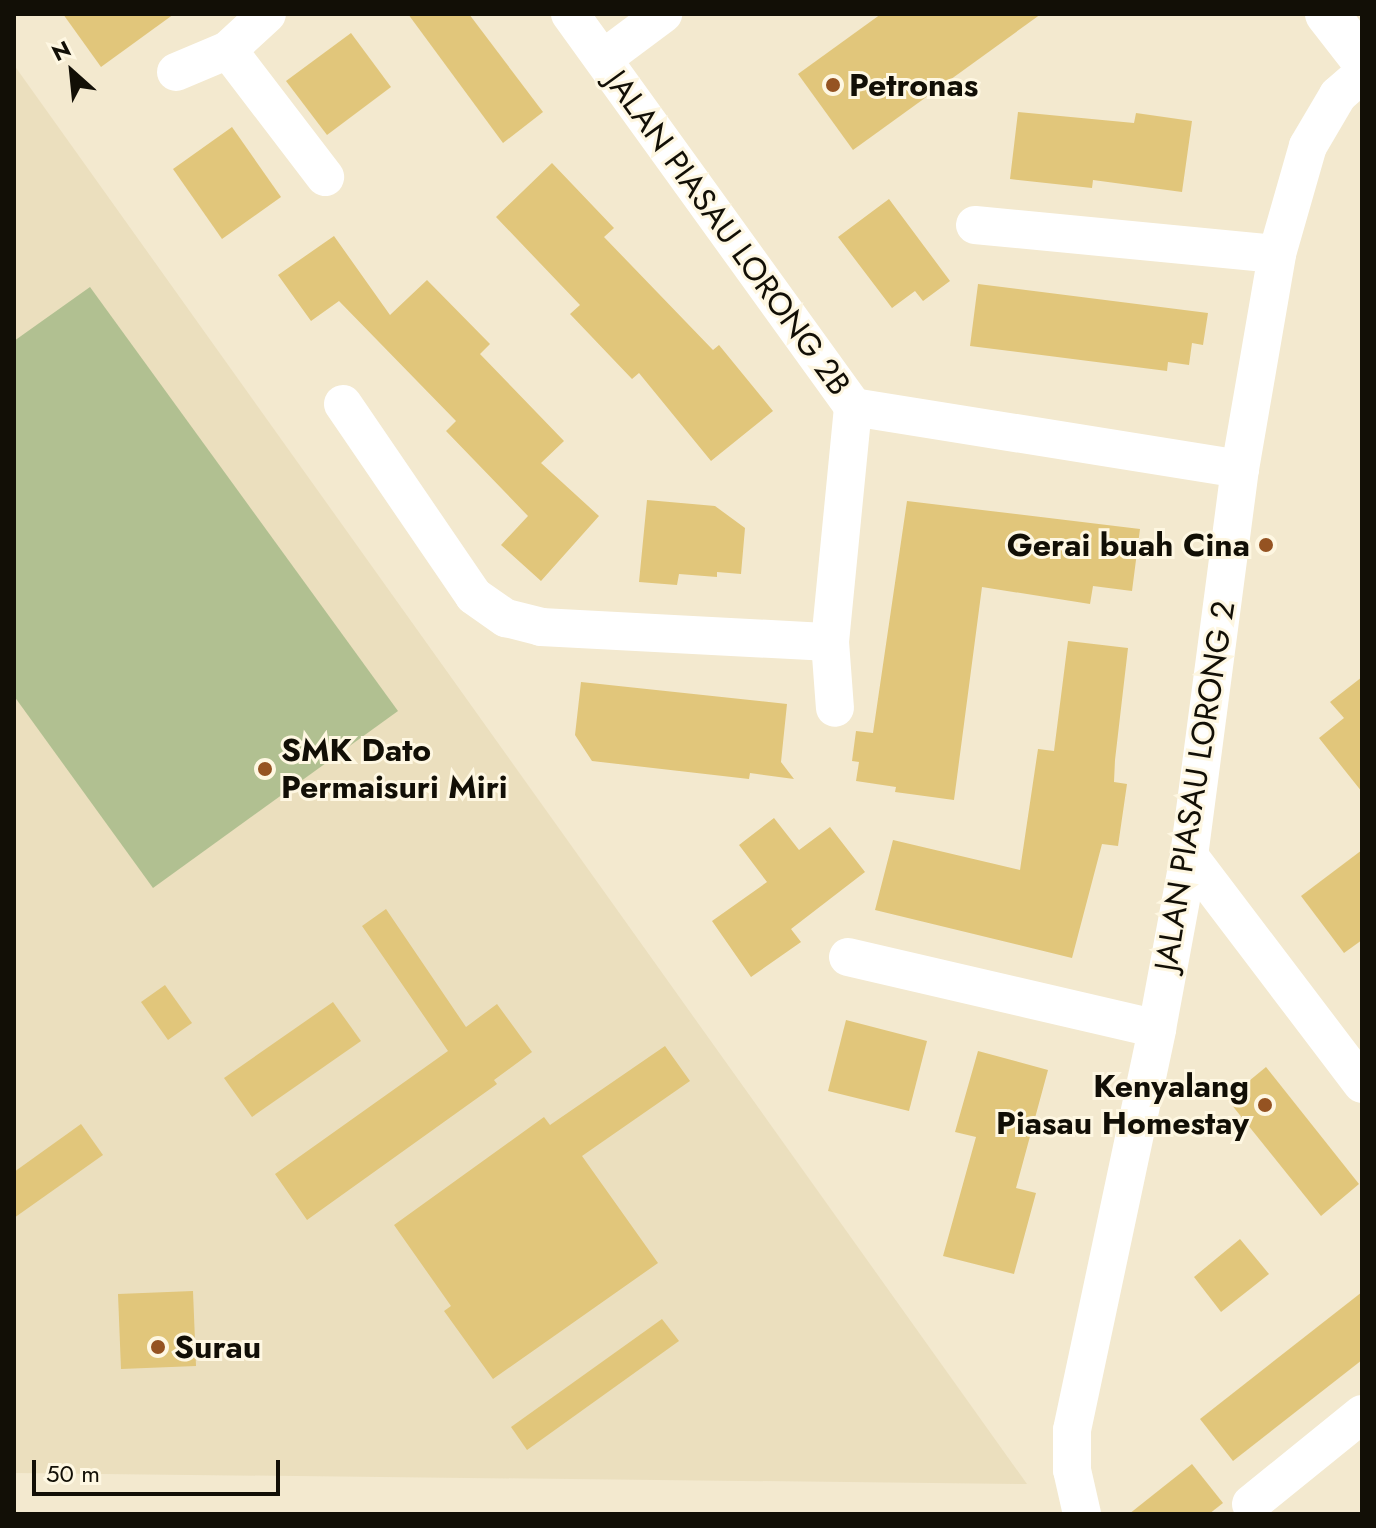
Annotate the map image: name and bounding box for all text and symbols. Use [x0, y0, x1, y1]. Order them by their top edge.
north arrow [32, 32, 112, 112]
text: N [46, 32, 76, 69]
street label: JALAN PIASAU LORONG 2B [597, 63, 859, 403]
place label: Petronas [849, 66, 978, 104]
marker: Petronas [824, 76, 842, 94]
place label: Gerai buah Cina [1007, 526, 1250, 564]
marker: Gerai buah Cina [1257, 536, 1275, 554]
street label: JALAN PIASAU LORONG 2 [1147, 598, 1243, 974]
place label: SMK Dato Permaisuri Miri [281, 732, 508, 807]
marker: SMK Dato Permaisuri Miri [256, 760, 274, 778]
place label: Kenyalang Piasau Homestay [996, 1068, 1249, 1143]
marker: Kenyalang Piasau Homestay [1256, 1096, 1274, 1114]
place label: Surau [174, 1328, 261, 1366]
marker: Surau [149, 1338, 167, 1356]
scale bar [36, 1444, 284, 1494]
text: 50 m [46, 1456, 100, 1491]

